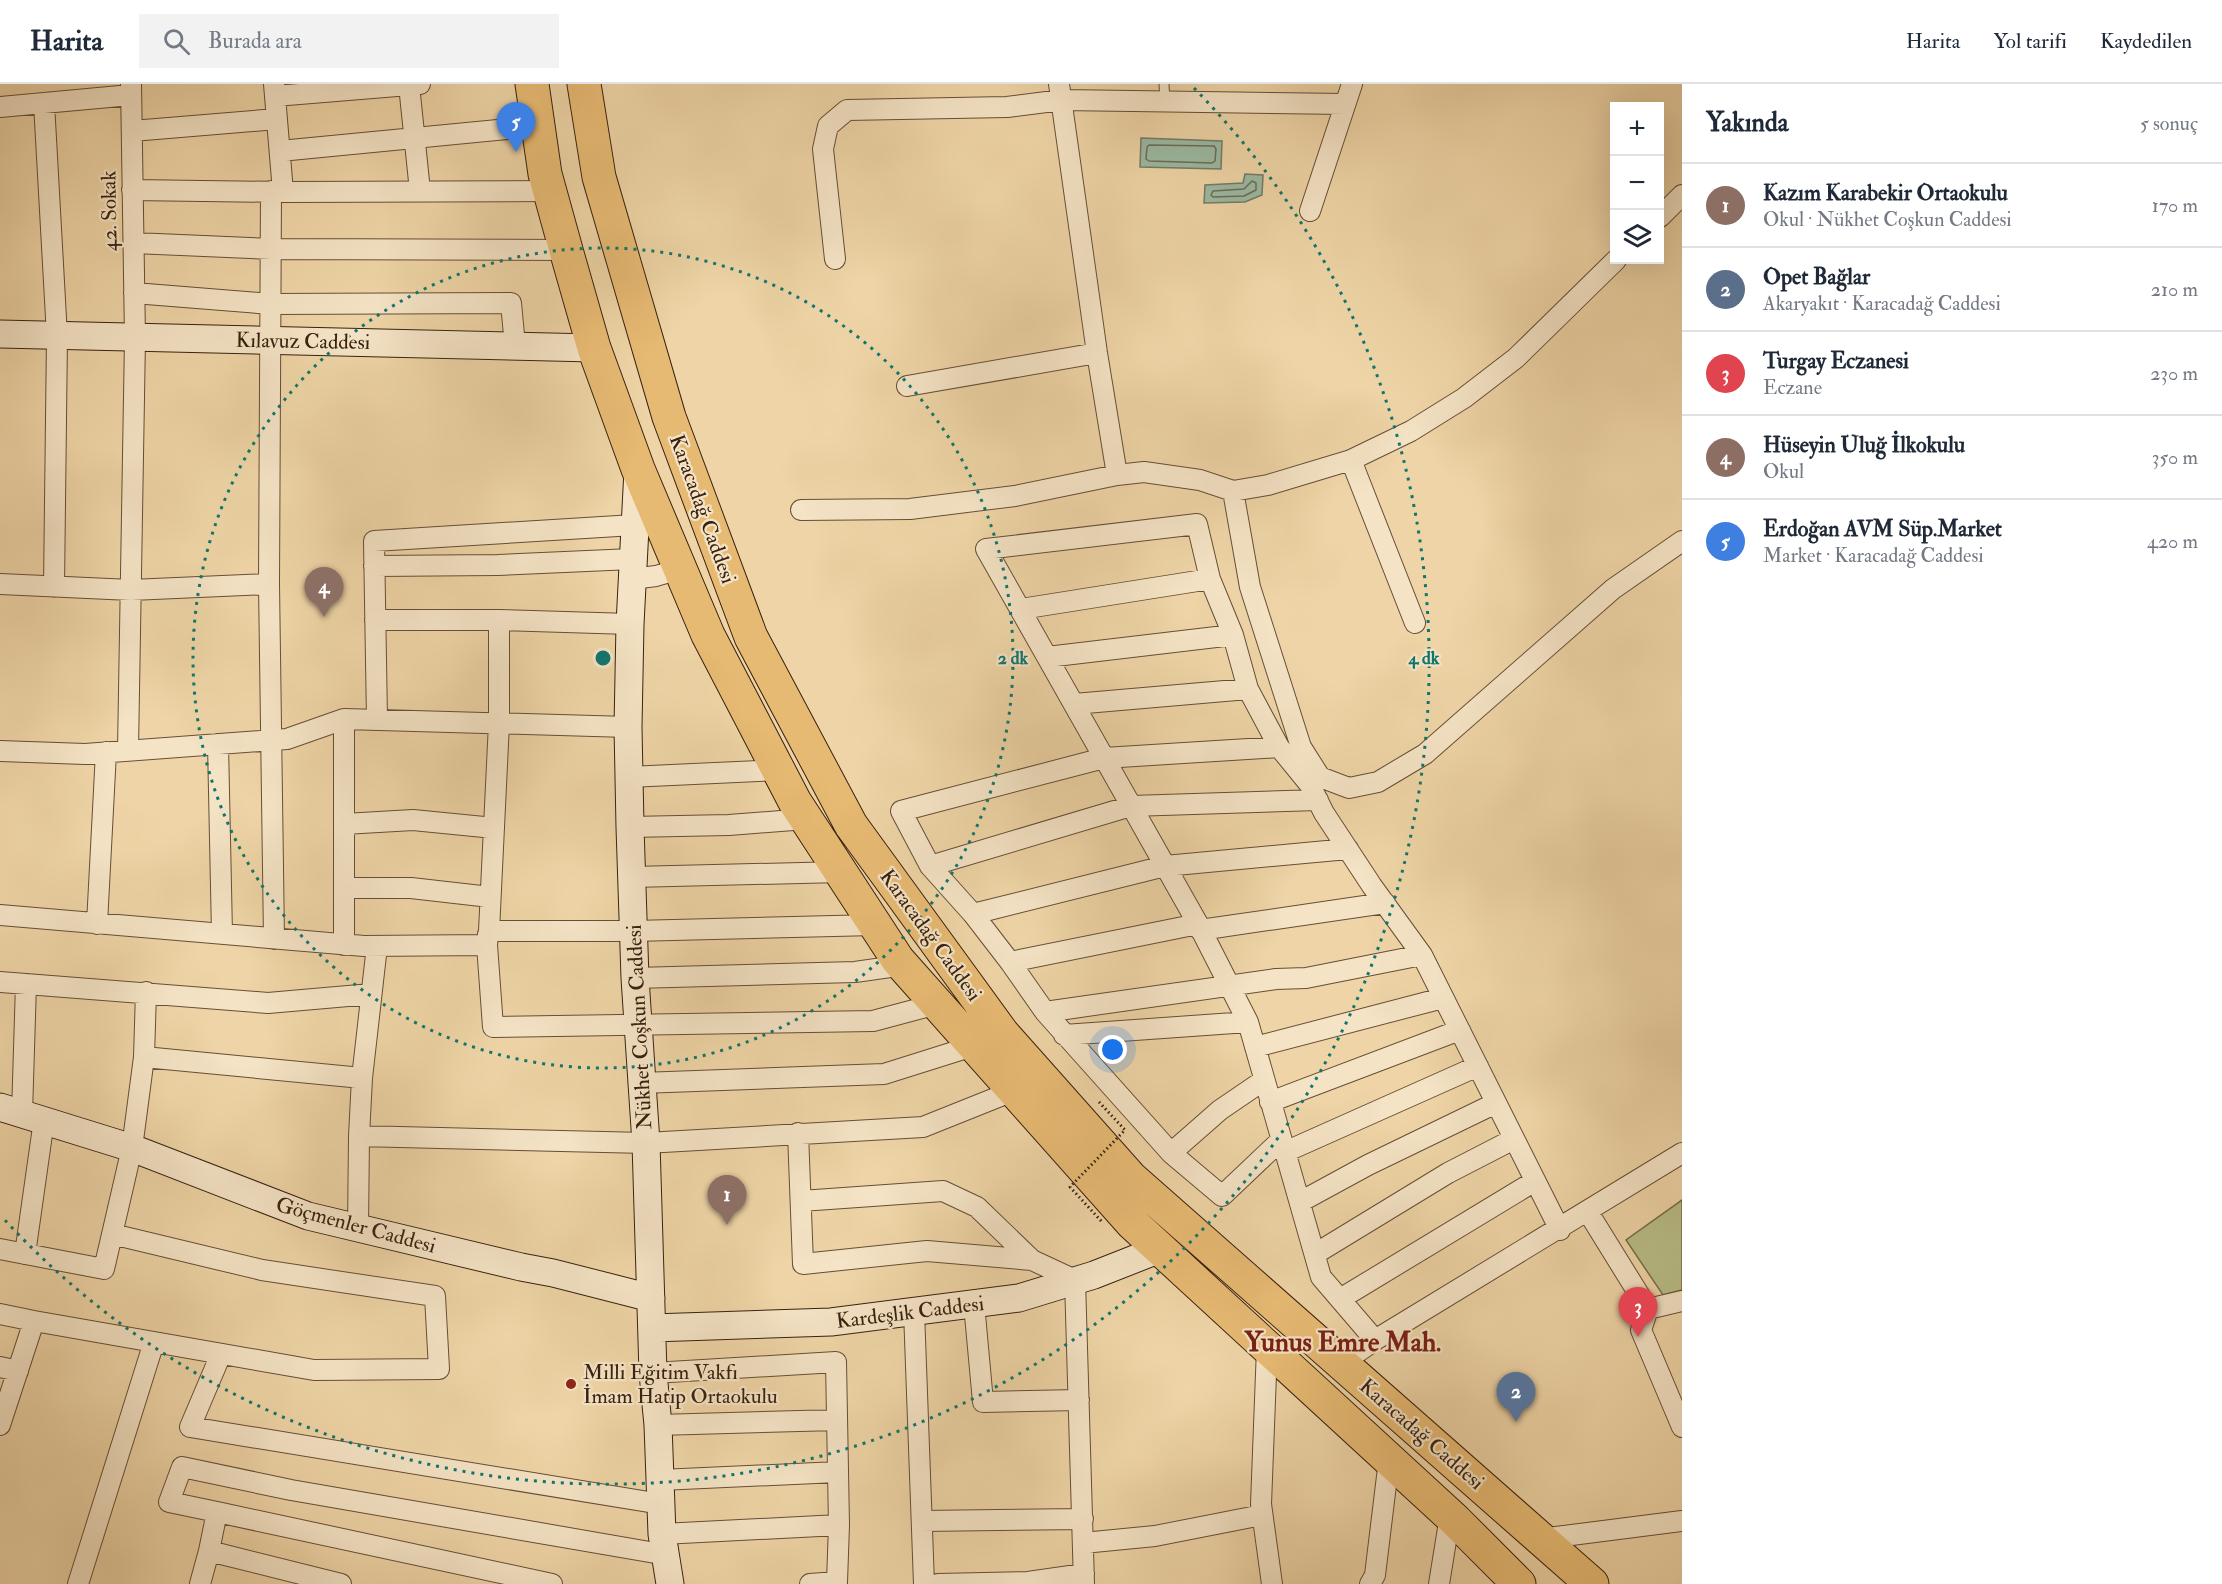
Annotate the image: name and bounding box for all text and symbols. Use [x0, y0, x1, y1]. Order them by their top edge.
search box [139, 14, 559, 68]
text: Harita [30, 24, 103, 59]
icon: search [160, 25, 193, 58]
text: Burada ara [208, 27, 302, 55]
text: Harita [1906, 28, 1960, 55]
text: Yol tarifi [1993, 28, 2067, 55]
text: Kaydedilen [2100, 28, 2192, 55]
map controls [1610, 102, 1664, 264]
button: + [1610, 102, 1664, 156]
pin: 5 [496, 103, 536, 152]
text: Yakında [1706, 107, 1788, 139]
text: 5 sonuç [2140, 111, 2198, 136]
button: − [1610, 156, 1664, 210]
street label: 42. Sokak [95, 170, 124, 252]
text: Kazım Karabekir Ortaokulu [1763, 179, 2008, 207]
text: 1 [1722, 193, 1729, 218]
text: 170 m [2152, 193, 2198, 218]
text: Okul · Nükhet Coşkun Caddesi [1763, 207, 2012, 232]
button: layers [1610, 210, 1664, 264]
text: Opet Bağlar [1763, 263, 1870, 291]
text: 2 [1720, 277, 1731, 302]
text: 210 m [2151, 277, 2198, 302]
text: Akaryakıt · Karacadağ Caddesi [1763, 291, 2001, 316]
street label: Kılavuz Caddesi [235, 327, 371, 356]
text: Turgay Eczanesi [1763, 347, 1909, 375]
text: 3 [1722, 361, 1729, 386]
text: 230 m [2150, 361, 2198, 386]
text: Eczane [1763, 375, 1822, 400]
street label: Karacadağ Caddesi [663, 431, 742, 588]
text: Hüseyin Uluğ İlkokulu [1763, 431, 1965, 459]
text: 4 [1720, 445, 1731, 470]
text: 350 m [2152, 445, 2198, 470]
text: Okul [1763, 459, 1804, 484]
text: Erdoğan AVM Süp.Market [1763, 515, 2002, 543]
text: 5 [1721, 529, 1730, 554]
text: 420 m [2147, 529, 2198, 554]
text: Market · Karacadağ Caddesi [1763, 543, 1984, 568]
pin: 4 [304, 568, 344, 617]
text: 2 dk [998, 647, 1029, 670]
text: 4 dk [1408, 647, 1440, 670]
centre of rings [593, 648, 613, 668]
street label: Karacadağ Caddesi [874, 864, 988, 1007]
street label: Nükhet Coşkun Caddesi [621, 923, 658, 1130]
your location [1098, 1035, 1127, 1064]
pin: 1 [708, 1176, 746, 1225]
street label: Göçmenler Caddesi [273, 1191, 439, 1260]
pin: 3 [1618, 1288, 1658, 1337]
street label: Kardeşlik Caddesi [835, 1290, 986, 1335]
district label: Yunus Emre Mah. [1244, 1326, 1441, 1359]
place label: Milli Eğitim Vakfı İmam Hatip Ortaokulu [583, 1359, 778, 1410]
pin: 2 [1496, 1372, 1536, 1422]
street label: Karacadağ Caddesi [1354, 1373, 1490, 1496]
marker: Milli Eğitim Vakfı İmam Hatip Ortaokulu [564, 1377, 578, 1391]

